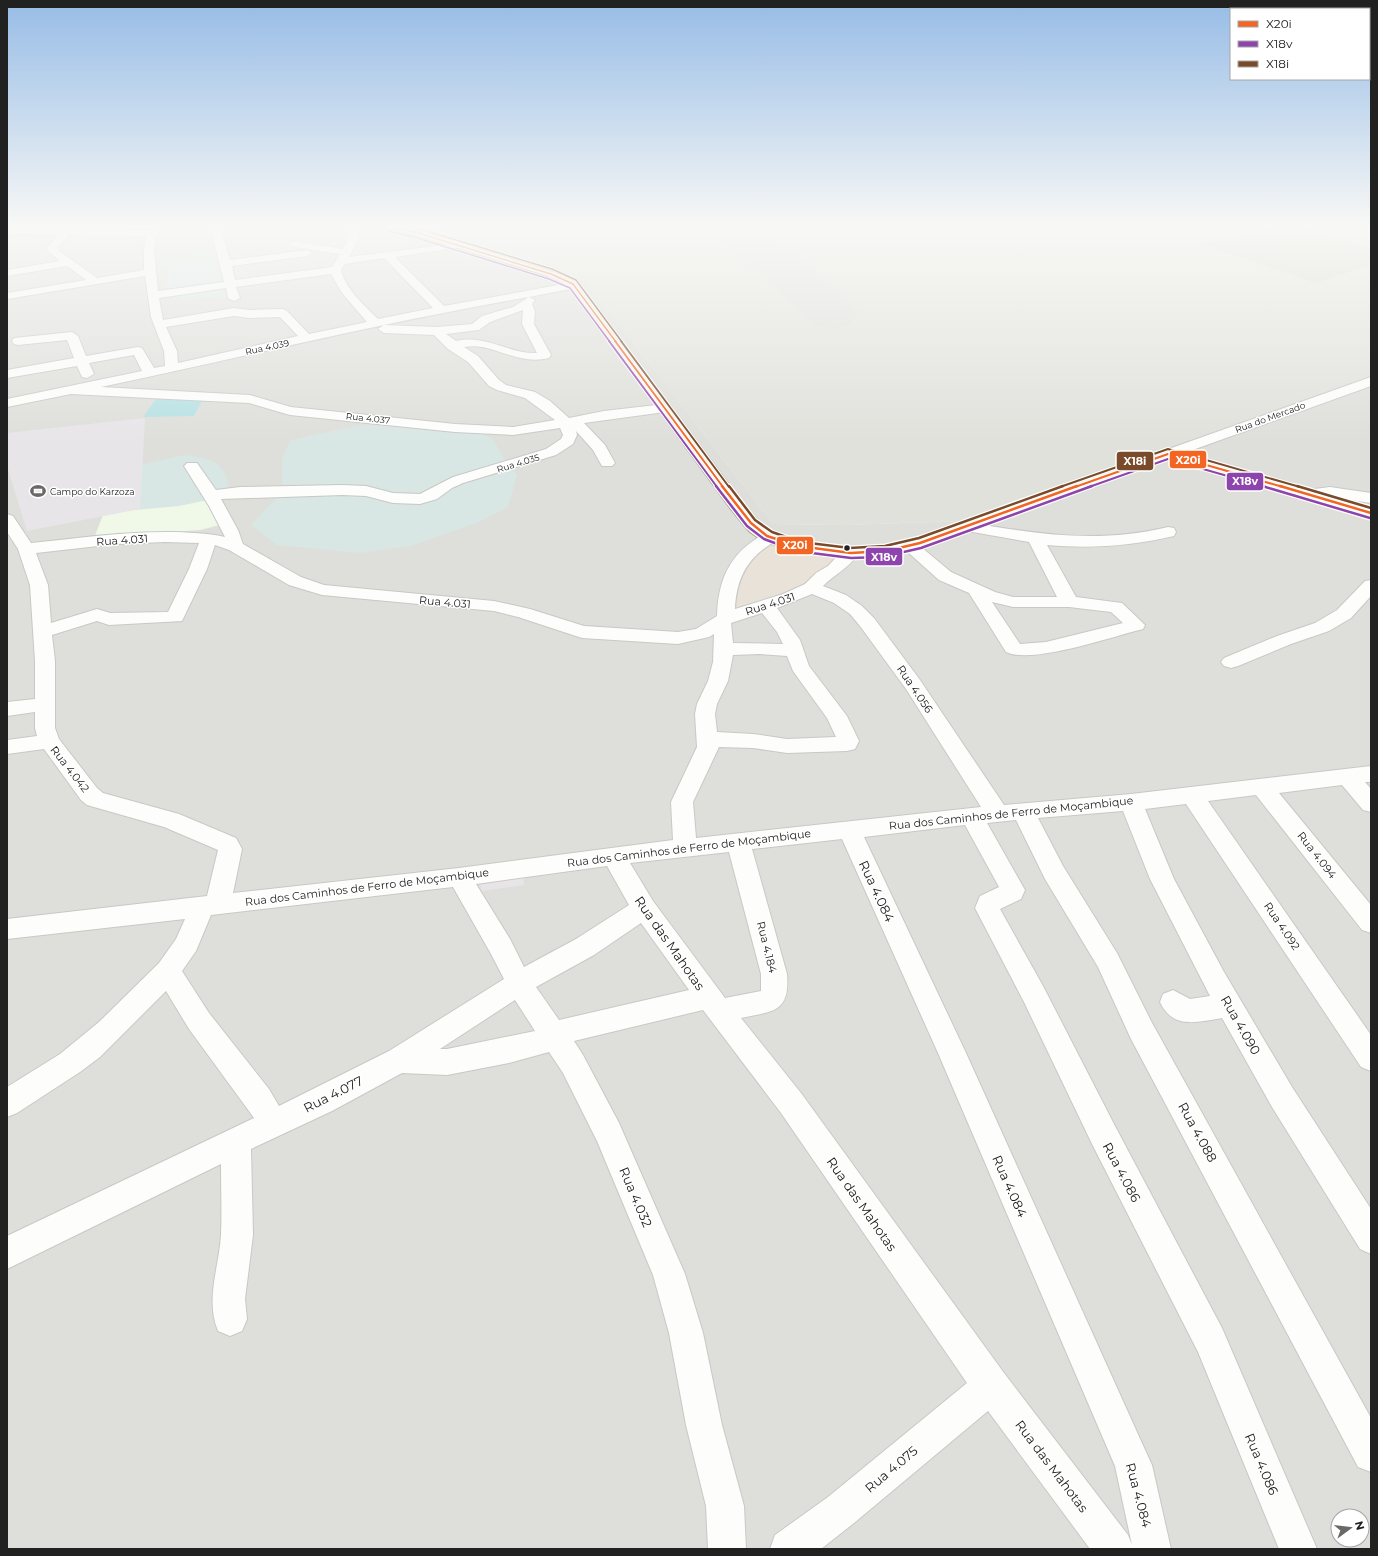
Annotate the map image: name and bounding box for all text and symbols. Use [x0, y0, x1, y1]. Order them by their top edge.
legend [1230, 8, 1370, 80]
text: X20i [1266, 16, 1292, 31]
text: X18v [1266, 36, 1293, 51]
text: X18i [1266, 56, 1289, 71]
street label: Rua 4.039 [244, 337, 290, 357]
street label: Rua do Mercado [1233, 399, 1307, 435]
street label: Rua 4.037 [345, 410, 391, 426]
line badge: X20i [1169, 450, 1207, 469]
street label: Rua 4.035 [495, 451, 541, 475]
line badge: X18i [1116, 451, 1154, 471]
text: X20i [1175, 453, 1201, 467]
text: X18i [1124, 454, 1146, 468]
line badge: X18v [1226, 472, 1264, 491]
text: X18v [1232, 474, 1258, 488]
sports icon: Campo do Karzoza [29, 482, 47, 500]
place label: Campo do Karzoza [50, 486, 135, 497]
street label: Rua 4.031 [96, 531, 148, 549]
line badge: X20i [776, 536, 814, 555]
text: X20i [782, 538, 808, 552]
unlabelled marker [842, 543, 852, 553]
line badge: X18v [865, 547, 903, 566]
text: X18v [871, 550, 897, 564]
street label: Rua 4.031 [743, 589, 797, 619]
street label: Rua 4.031 [419, 593, 471, 611]
street label: Rua 4.056 [894, 662, 936, 716]
street label: Rua 4.042 [47, 743, 93, 795]
street label: Rua dos Caminhos de Ferro de Moçambique [888, 793, 1134, 833]
street label: Rua dos Caminhos de Ferro de Moçambique [566, 826, 812, 870]
street label: Rua 4.094 [1294, 829, 1340, 882]
street label: Rua 4.084 [856, 858, 898, 925]
street label: Rua dos Caminhos de Ferro de Moçambique [244, 865, 490, 909]
street label: Rua das Mahotas [631, 893, 709, 993]
street label: Rua 4.092 [1261, 899, 1303, 953]
street label: Rua 4.184 [754, 920, 780, 975]
street label: Rua 4.090 [1218, 993, 1264, 1057]
street label: Rua 4.077 [301, 1072, 366, 1116]
street label: Rua 4.088 [1175, 1099, 1221, 1165]
street label: Rua 4.086 [1100, 1139, 1144, 1205]
street label: Rua 4.084 [989, 1153, 1031, 1220]
street label: Rua das Mahotas [823, 1154, 901, 1254]
street label: Rua 4.032 [616, 1165, 656, 1229]
street label: Rua das Mahotas [1012, 1417, 1092, 1515]
street label: Rua 4.086 [1242, 1431, 1282, 1497]
street label: Rua 4.075 [861, 1442, 921, 1496]
street label: Rua 4.084 [1123, 1461, 1155, 1529]
north arrow [1330, 1508, 1370, 1548]
text: N [1352, 1519, 1368, 1532]

